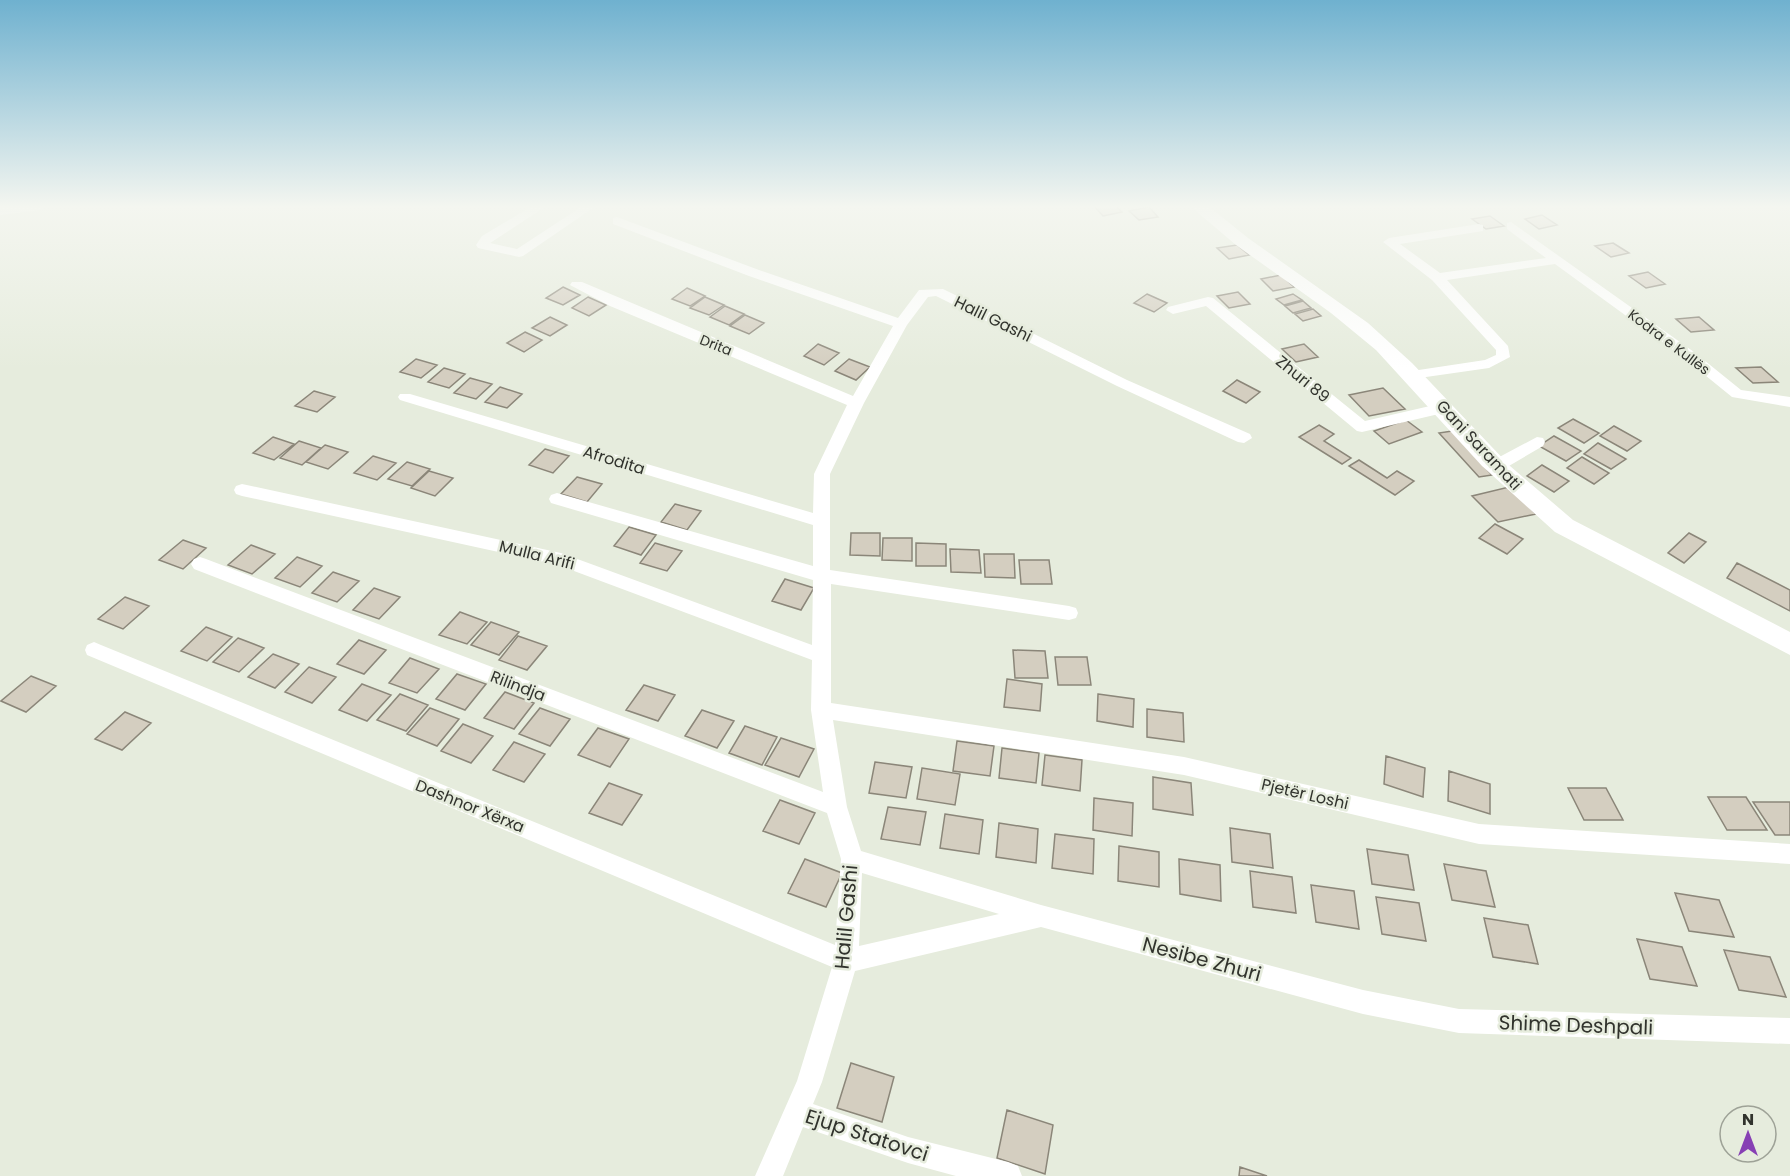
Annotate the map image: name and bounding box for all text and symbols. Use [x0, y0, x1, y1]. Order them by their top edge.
street label: Halil Gashi [950, 290, 1036, 348]
street label: Kodra e Kullës [1624, 305, 1714, 379]
street label: Drita [697, 330, 735, 360]
street label: Zhuri 89 [1271, 350, 1335, 408]
street label: Gani Saramati [1431, 395, 1527, 495]
street label: Afrodita [580, 440, 648, 480]
street label: Mulla Arifi [497, 535, 577, 575]
street label: Rilindja [487, 665, 549, 707]
street label: Pjetër Loshi [1259, 773, 1351, 815]
street label: Dashnor Xërxa [412, 774, 528, 838]
street label: Halil Gashi [827, 864, 865, 970]
street label: Nesibe Zhuri [1140, 930, 1264, 988]
street label: Shime Deshpali [1498, 1008, 1654, 1042]
street label: Ejup Statovci [802, 1102, 932, 1168]
north arrow [1718, 1104, 1778, 1164]
text: N [1742, 1108, 1754, 1131]

